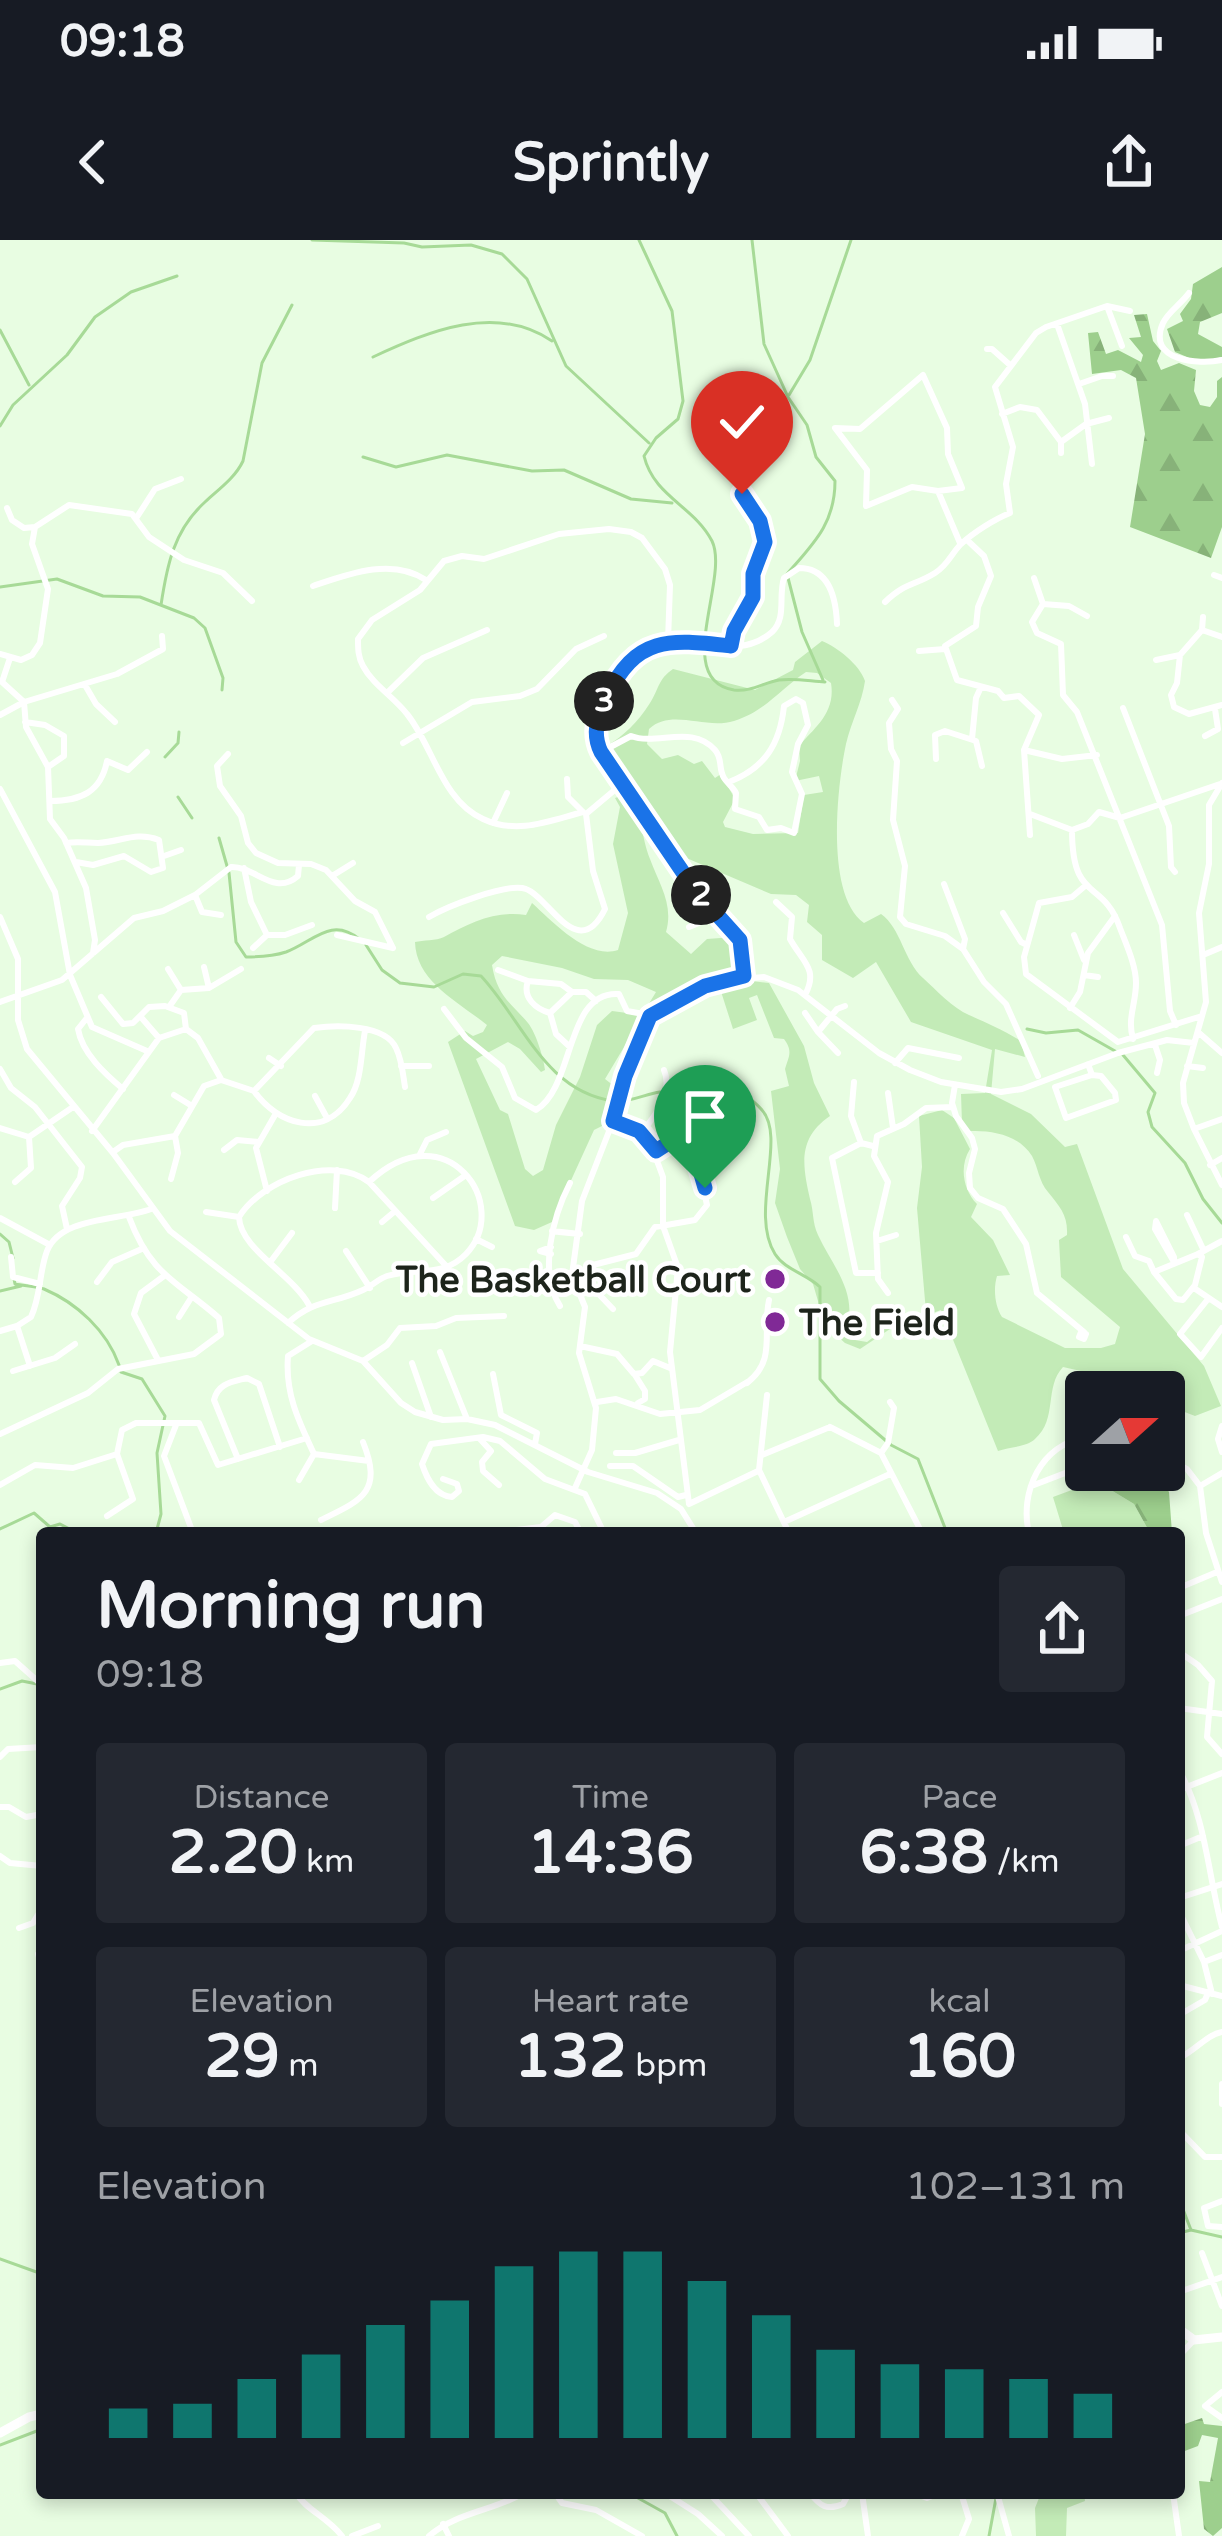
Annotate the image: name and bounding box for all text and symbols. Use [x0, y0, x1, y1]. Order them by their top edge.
text: 09:18 [60, 15, 185, 69]
icon: back [60, 129, 126, 195]
icon: share [1096, 129, 1162, 195]
text: Sprintly [513, 130, 709, 195]
pin [691, 371, 793, 494]
icon: check [709, 389, 775, 455]
pin: 3 [574, 671, 634, 731]
text: 3 [594, 681, 614, 720]
pin: 2 [671, 865, 731, 925]
text: 2 [691, 875, 711, 914]
pin [654, 1065, 756, 1188]
icon: arrive [672, 1083, 738, 1149]
place label: The Basketball Court [395, 1259, 751, 1302]
marker: The Basketball Court [762, 1266, 788, 1292]
place label: The Field [798, 1302, 955, 1345]
marker: The Field [762, 1309, 788, 1335]
north arrow [1065, 1371, 1185, 1491]
map controls [1065, 1371, 1185, 1491]
text: Morning run [96, 1566, 486, 1646]
button: share [999, 1566, 1125, 1692]
text: 09:18 [96, 1651, 204, 1698]
text: Distance [194, 1778, 329, 1817]
text: Time [572, 1778, 649, 1817]
text: Pace [922, 1778, 998, 1817]
text: 2.20 [169, 1817, 297, 1889]
text: 14:36 [527, 1817, 694, 1889]
text: 6:38 [859, 1817, 988, 1889]
text: km [297, 1842, 354, 1881]
text: /km [988, 1842, 1060, 1881]
text: Elevation [189, 1982, 334, 2021]
text: Heart rate [532, 1982, 689, 2021]
text: kcal [928, 1982, 991, 2021]
text: 29 [204, 2021, 280, 2093]
text: 132 [514, 2021, 627, 2093]
text: 160 [903, 2021, 1016, 2093]
text: m [280, 2046, 319, 2085]
text: bpm [627, 2046, 707, 2085]
text: Elevation [96, 2163, 266, 2210]
text: 102–131 m [905, 2163, 1125, 2210]

